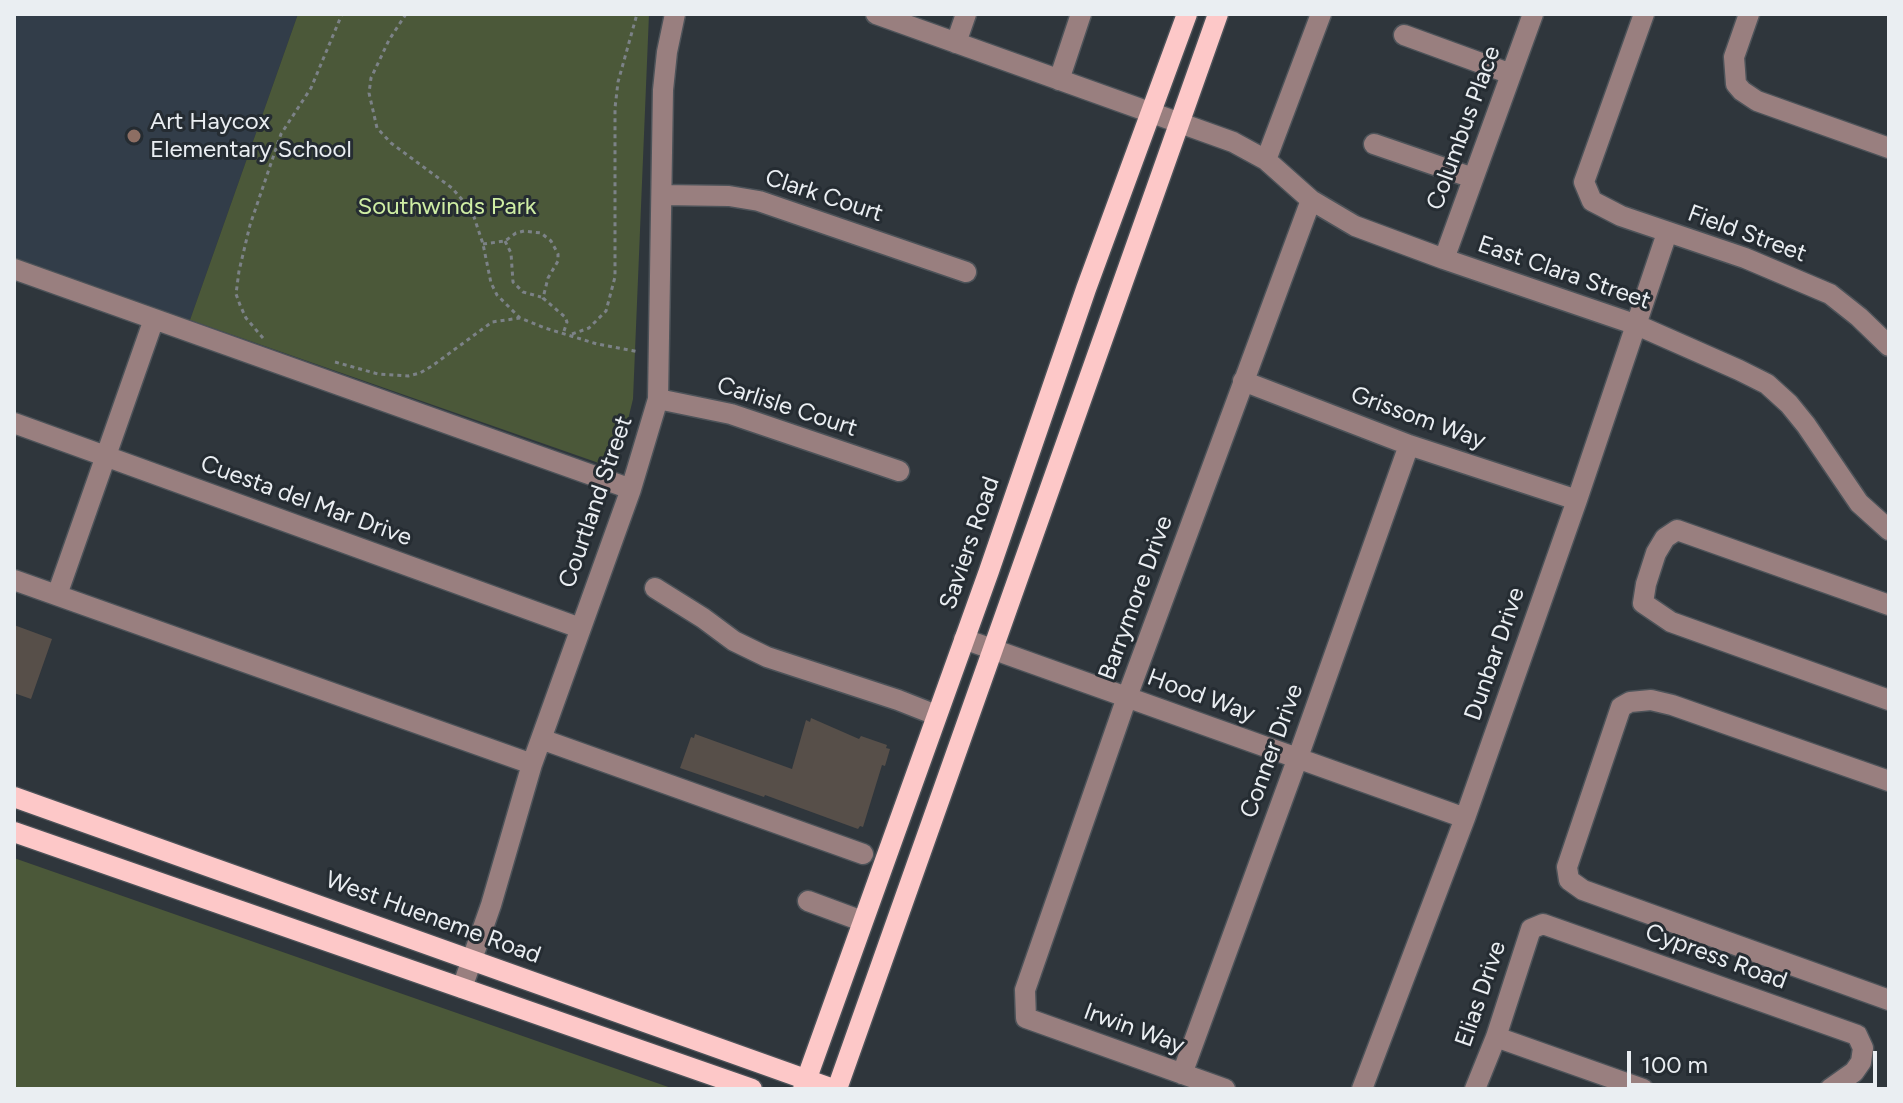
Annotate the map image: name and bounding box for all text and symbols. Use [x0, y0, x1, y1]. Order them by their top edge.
street label: Columbus Place [1421, 42, 1507, 214]
place label: Art Haycox Elementary School [150, 108, 352, 164]
marker: Art Haycox Elementary School [125, 127, 143, 145]
street label: Clark Court [761, 163, 887, 229]
park label: Southwinds Park [358, 193, 536, 221]
street label: Field Street [1684, 199, 1810, 269]
street label: East Clara Street [1474, 230, 1654, 316]
street label: Carlisle Court [713, 371, 861, 443]
street label: Grissom Way [1347, 380, 1489, 456]
street label: Courtland Street [553, 412, 639, 592]
street label: Cuesta del Mar Drive [196, 449, 416, 553]
street label: Saviers Road [934, 473, 1006, 613]
street label: Barrymore Drive [1093, 512, 1179, 684]
street label: Dunbar Drive [1459, 584, 1531, 724]
street label: Hood Way [1143, 663, 1259, 729]
street label: Conner Drive [1234, 680, 1310, 822]
street label: West Hueneme Road [321, 866, 545, 970]
street label: Cypress Road [1641, 918, 1791, 996]
street label: Elias Drive [1449, 937, 1513, 1051]
street label: Irwin Way [1080, 998, 1188, 1060]
scale bar [1631, 1035, 1881, 1085]
text: 100 m [1641, 1050, 1708, 1079]

